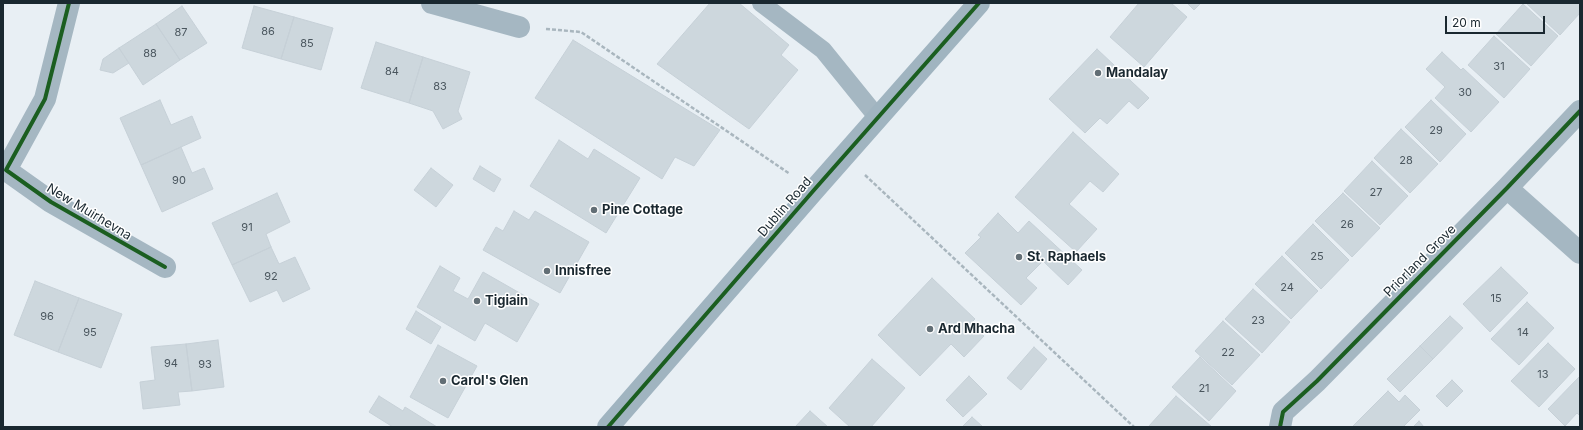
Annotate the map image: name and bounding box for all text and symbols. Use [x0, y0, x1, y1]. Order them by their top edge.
scale bar [1447, 8, 1547, 34]
text: 20 m [1452, 15, 1481, 30]
house number: 86 [261, 25, 275, 39]
house number: 87 [174, 26, 188, 40]
house number: 85 [300, 37, 314, 51]
house number: 88 [143, 47, 157, 61]
house number: 31 [1493, 60, 1505, 74]
house number: 84 [385, 65, 399, 79]
place label: Mandalay [1106, 65, 1168, 81]
marker: Mandalay [1093, 68, 1103, 78]
house number: 83 [433, 80, 447, 94]
house number: 30 [1458, 86, 1472, 100]
house number: 29 [1429, 124, 1443, 138]
house number: 28 [1399, 154, 1413, 168]
house number: 90 [172, 174, 186, 188]
street label: Dublin Road [755, 174, 815, 240]
street label: New Muirhevna [44, 180, 134, 244]
house number: 27 [1370, 186, 1382, 200]
place label: Pine Cottage [602, 202, 683, 218]
marker: Pine Cottage [589, 205, 599, 215]
house number: 26 [1340, 218, 1354, 232]
house number: 91 [241, 221, 253, 235]
street label: Priorland Grove [1381, 222, 1459, 300]
place label: St. Raphaels [1027, 249, 1106, 265]
house number: 25 [1310, 250, 1324, 264]
marker: St. Raphaels [1014, 252, 1024, 262]
place label: Innisfree [555, 263, 611, 279]
marker: Innisfree [542, 266, 552, 276]
house number: 92 [264, 270, 278, 284]
house number: 24 [1280, 281, 1294, 295]
house number: 15 [1490, 292, 1502, 306]
place label: Tigiain [485, 293, 528, 309]
marker: Tigiain [472, 296, 482, 306]
house number: 96 [40, 310, 54, 324]
house number: 23 [1251, 314, 1265, 328]
place label: Ard Mhacha [938, 321, 1015, 337]
marker: Ard Mhacha [925, 324, 935, 334]
house number: 95 [83, 326, 97, 340]
house number: 14 [1517, 326, 1529, 340]
house number: 22 [1221, 346, 1235, 360]
house number: 94 [164, 357, 178, 371]
house number: 93 [198, 358, 212, 372]
house number: 13 [1537, 368, 1549, 382]
place label: Carol's Glen [451, 373, 528, 389]
marker: Carol's Glen [438, 376, 448, 386]
house number: 21 [1198, 382, 1210, 396]

